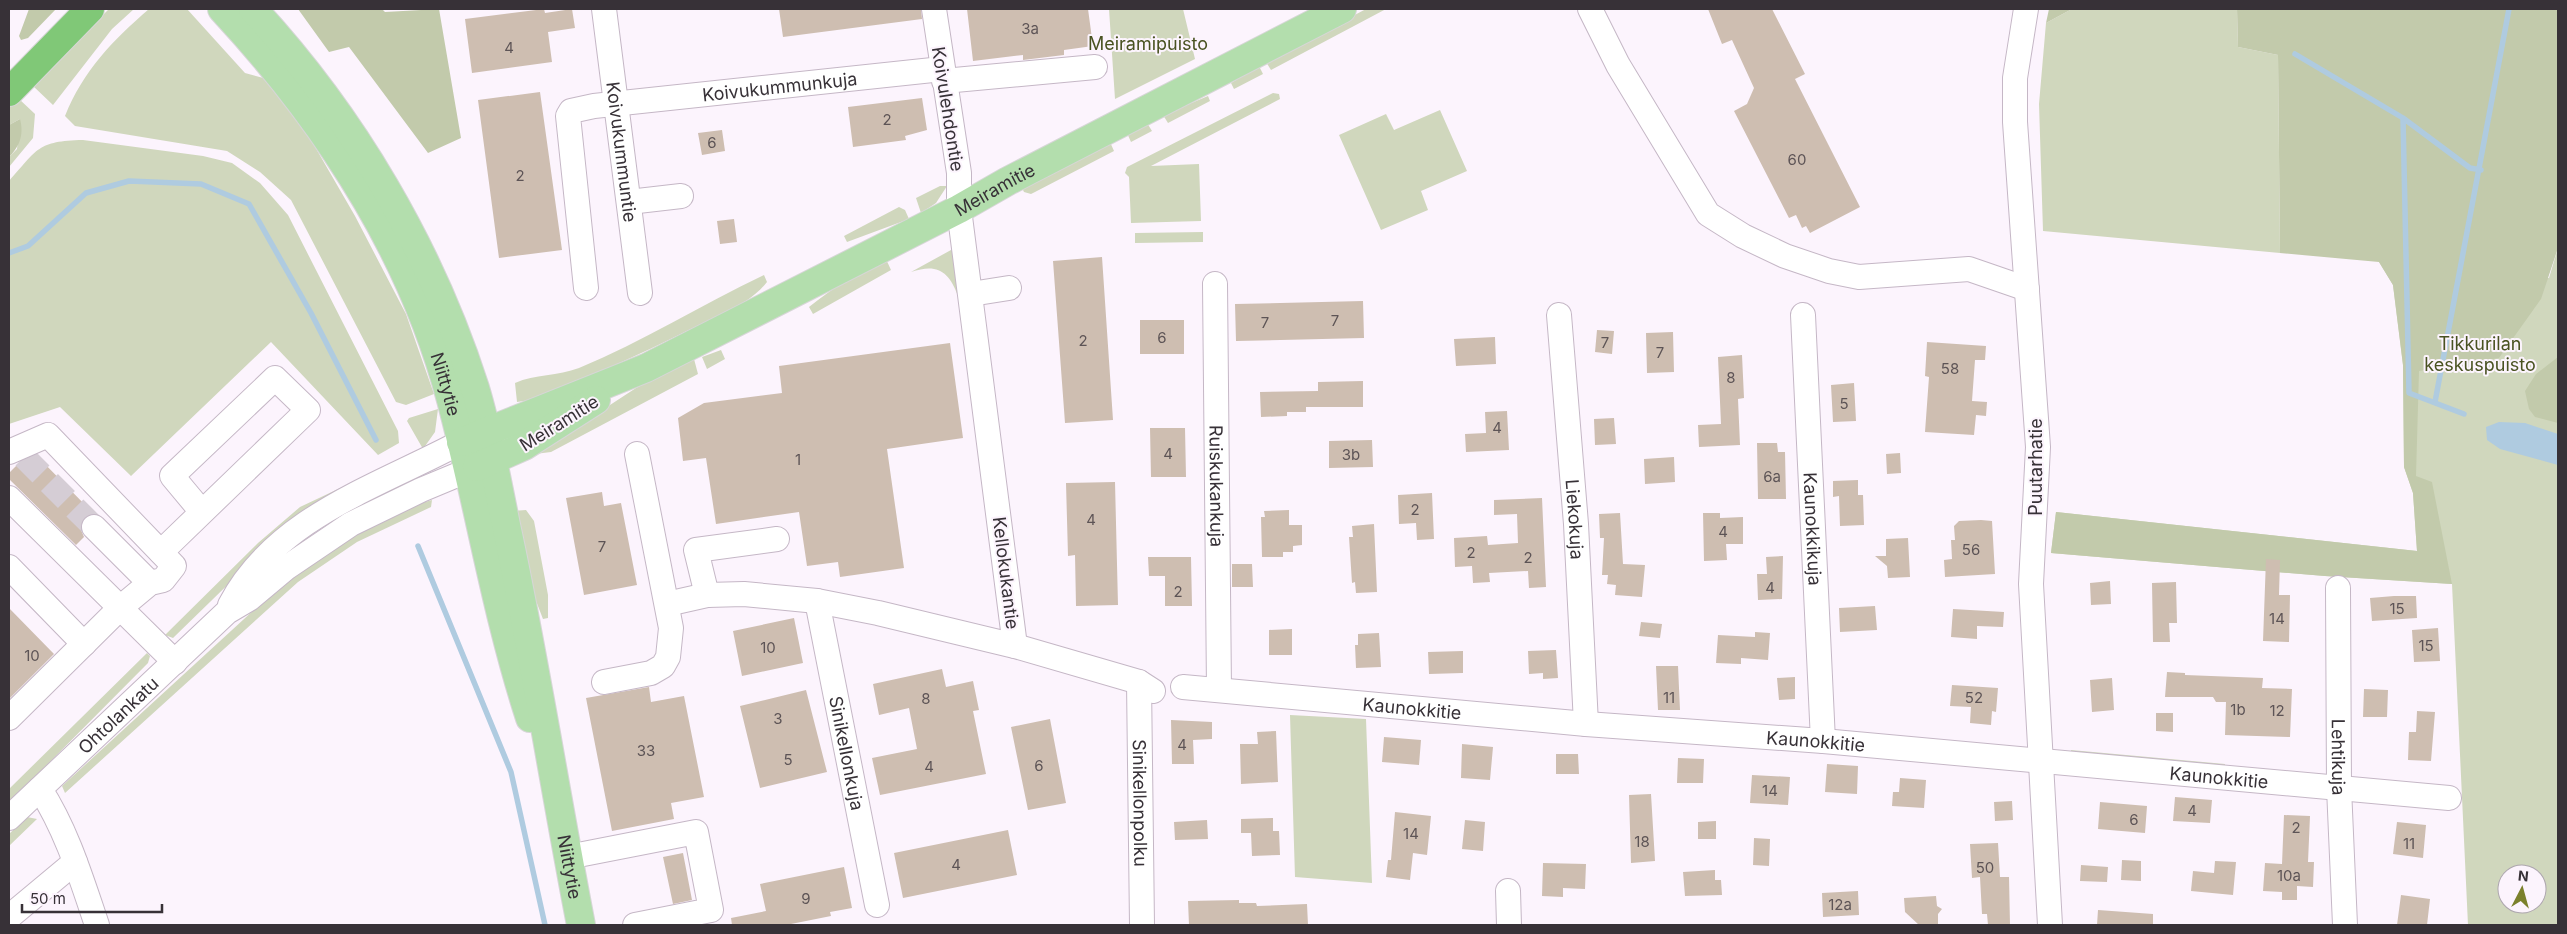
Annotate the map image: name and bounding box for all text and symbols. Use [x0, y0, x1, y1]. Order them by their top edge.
house number: 3a [1021, 19, 1039, 38]
park label: Meiramipuisto [1088, 33, 1208, 54]
house number: 4 [504, 38, 514, 57]
street label: Koivulehdontie [928, 45, 968, 173]
street label: Koivukummunkuja [701, 68, 858, 105]
street label: Koivukummuntie [603, 80, 641, 223]
house number: 2 [882, 110, 892, 129]
house number: 6 [707, 133, 717, 152]
house number: 60 [1788, 150, 1806, 169]
street label: Meiramitie [951, 159, 1038, 220]
house number: 2 [515, 166, 525, 185]
house number: 7 [1331, 311, 1339, 330]
house number: 7 [1261, 313, 1269, 332]
house number: 6 [1157, 328, 1167, 347]
house number: 2 [1078, 331, 1088, 350]
house number: 7 [1601, 333, 1609, 352]
park label: Tikkurilan keskuspuisto [2424, 333, 2536, 375]
house number: 7 [1656, 343, 1664, 362]
street label: Niittytie [427, 350, 465, 418]
house number: 58 [1941, 359, 1959, 378]
house number: 8 [1726, 368, 1736, 387]
street label: Meiramitie [516, 391, 602, 455]
house number: 5 [1839, 394, 1849, 413]
house number: 4 [1492, 418, 1502, 437]
street label: Puutarhatie [2025, 418, 2046, 516]
street label: Ruiskukankuja [1206, 425, 1228, 547]
house number: 4 [1163, 444, 1173, 463]
house number: 3b [1342, 445, 1360, 464]
house number: 1 [795, 450, 801, 469]
house number: 6a [1763, 467, 1781, 486]
street label: Kaunokkikuja [1800, 472, 1826, 586]
street label: Liekokuja [1562, 478, 1588, 560]
house number: 2 [1410, 500, 1420, 519]
house number: 4 [1086, 510, 1096, 529]
street label: Kellokukantie [989, 516, 1023, 630]
house number: 4 [1718, 522, 1728, 541]
house number: 7 [598, 537, 606, 556]
house number: 56 [1962, 540, 1980, 559]
house number: 2 [1466, 543, 1476, 562]
house number: 2 [1523, 548, 1533, 567]
house number: 4 [1765, 578, 1775, 597]
house number: 2 [1173, 582, 1183, 601]
house number: 15 [2389, 599, 2405, 618]
house number: 14 [2269, 609, 2285, 628]
house number: 15 [2418, 636, 2434, 655]
house number: 10 [760, 638, 776, 657]
house number: 10 [24, 646, 40, 665]
street label: Ohtolankatu [74, 672, 163, 758]
house number: 11 [1663, 688, 1675, 707]
house number: 52 [1965, 688, 1983, 707]
house number: 8 [921, 689, 931, 708]
street label: Kaunokkitie [1362, 693, 1462, 723]
street label: Sinikellonkuja [825, 694, 869, 812]
house number: 1b [2230, 700, 2246, 719]
house number: 12 [2269, 701, 2285, 720]
house number: 3 [773, 709, 783, 728]
street label: Lehtikuja [2328, 719, 2350, 796]
street label: Kaunokkitie [1765, 726, 1866, 755]
house number: 4 [1177, 735, 1187, 754]
street label: Sinikellonpolku [1129, 739, 1152, 867]
house number: 33 [637, 741, 655, 760]
house number: 5 [783, 750, 793, 769]
house number: 6 [1034, 756, 1044, 775]
house number: 4 [924, 757, 934, 776]
street label: Kaunokkitie [2169, 762, 2269, 792]
house number: 14 [1762, 781, 1778, 800]
house number: 4 [2187, 801, 2197, 820]
house number: 6 [2129, 810, 2139, 829]
house number: 2 [2291, 818, 2301, 837]
house number: 14 [1403, 824, 1419, 843]
house number: 18 [1634, 832, 1650, 851]
street label: Niittytie [554, 833, 586, 901]
house number: 11 [2403, 834, 2415, 853]
house number: 4 [951, 855, 961, 874]
house number: 50 [1976, 858, 1994, 877]
north arrow [2497, 864, 2547, 914]
house number: 10a [2277, 866, 2301, 885]
text: N [2517, 867, 2530, 885]
scale bar [22, 882, 162, 914]
text: 50 m [30, 889, 66, 908]
house number: 9 [801, 889, 811, 908]
house number: 12a [1828, 895, 1852, 914]

